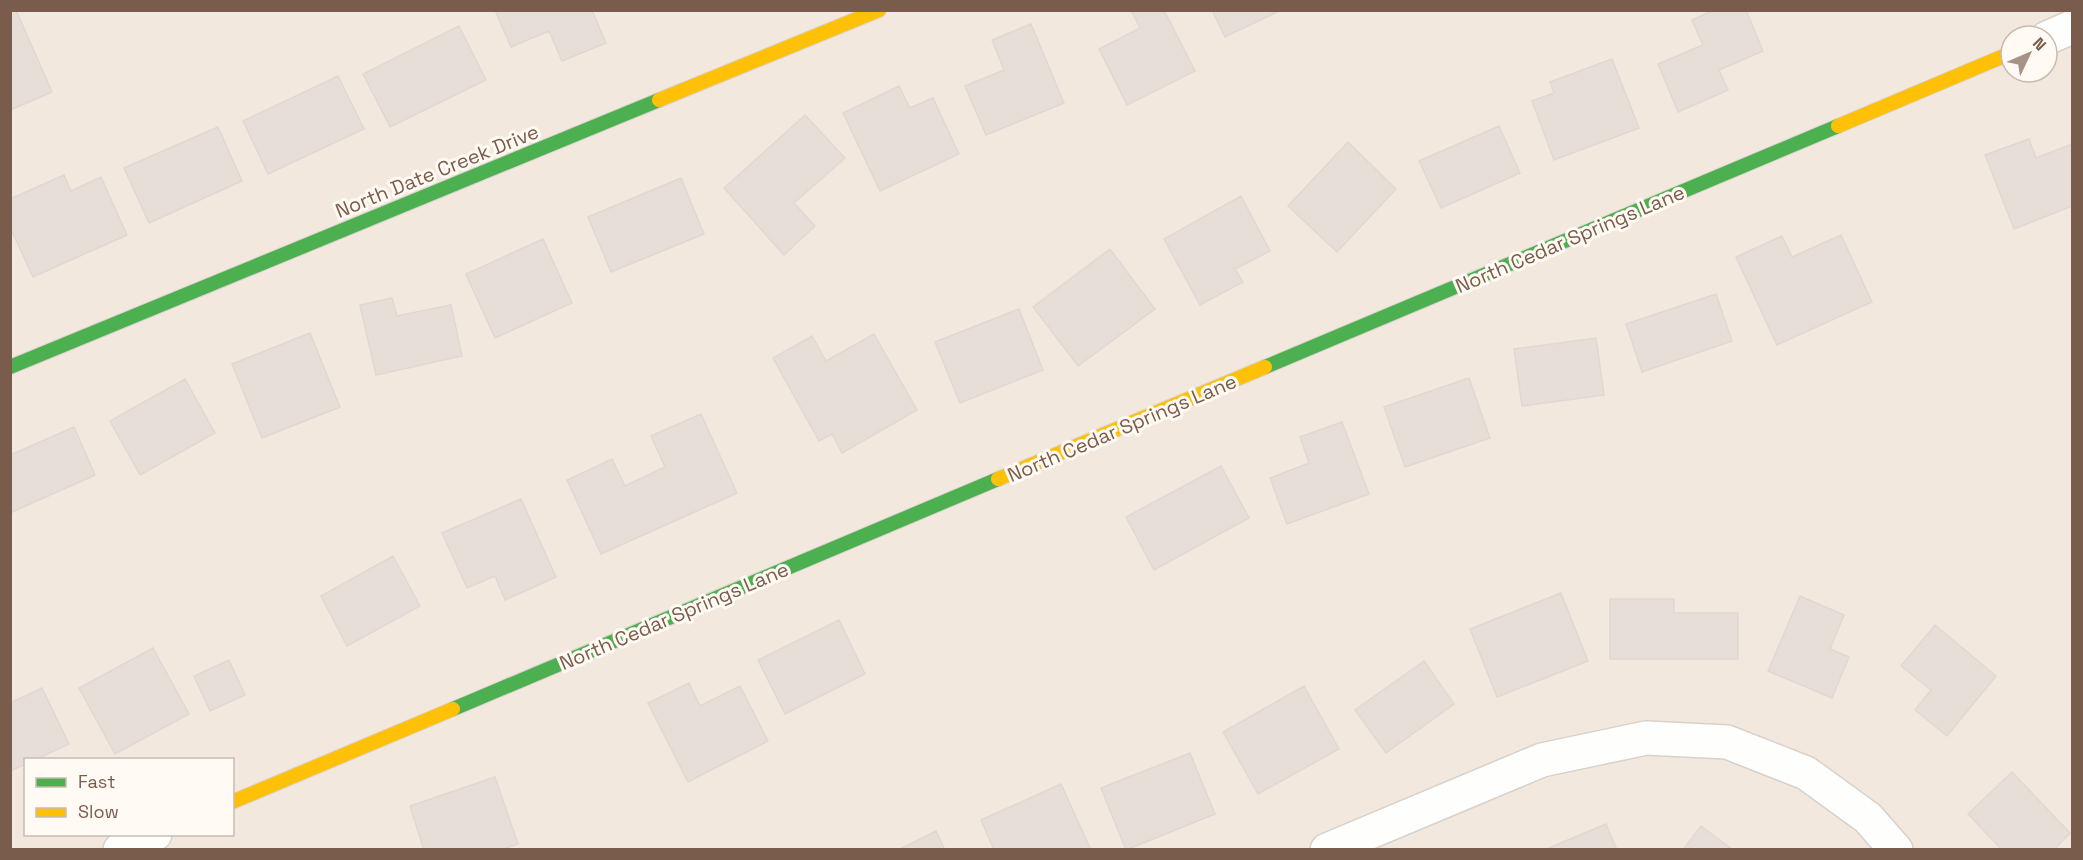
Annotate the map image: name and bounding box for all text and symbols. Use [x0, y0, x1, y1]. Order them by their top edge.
north arrow [1999, 24, 2059, 84]
text: N [2028, 33, 2051, 55]
street label: North Date Creek Drive [331, 118, 543, 224]
street label: North Cedar Springs Lane [1452, 179, 1688, 299]
street label: North Cedar Springs Lane [1004, 368, 1240, 488]
street label: North Cedar Springs Lane [556, 556, 792, 676]
legend [24, 758, 234, 836]
text: Fast [78, 770, 115, 793]
text: Slow [78, 800, 119, 823]

